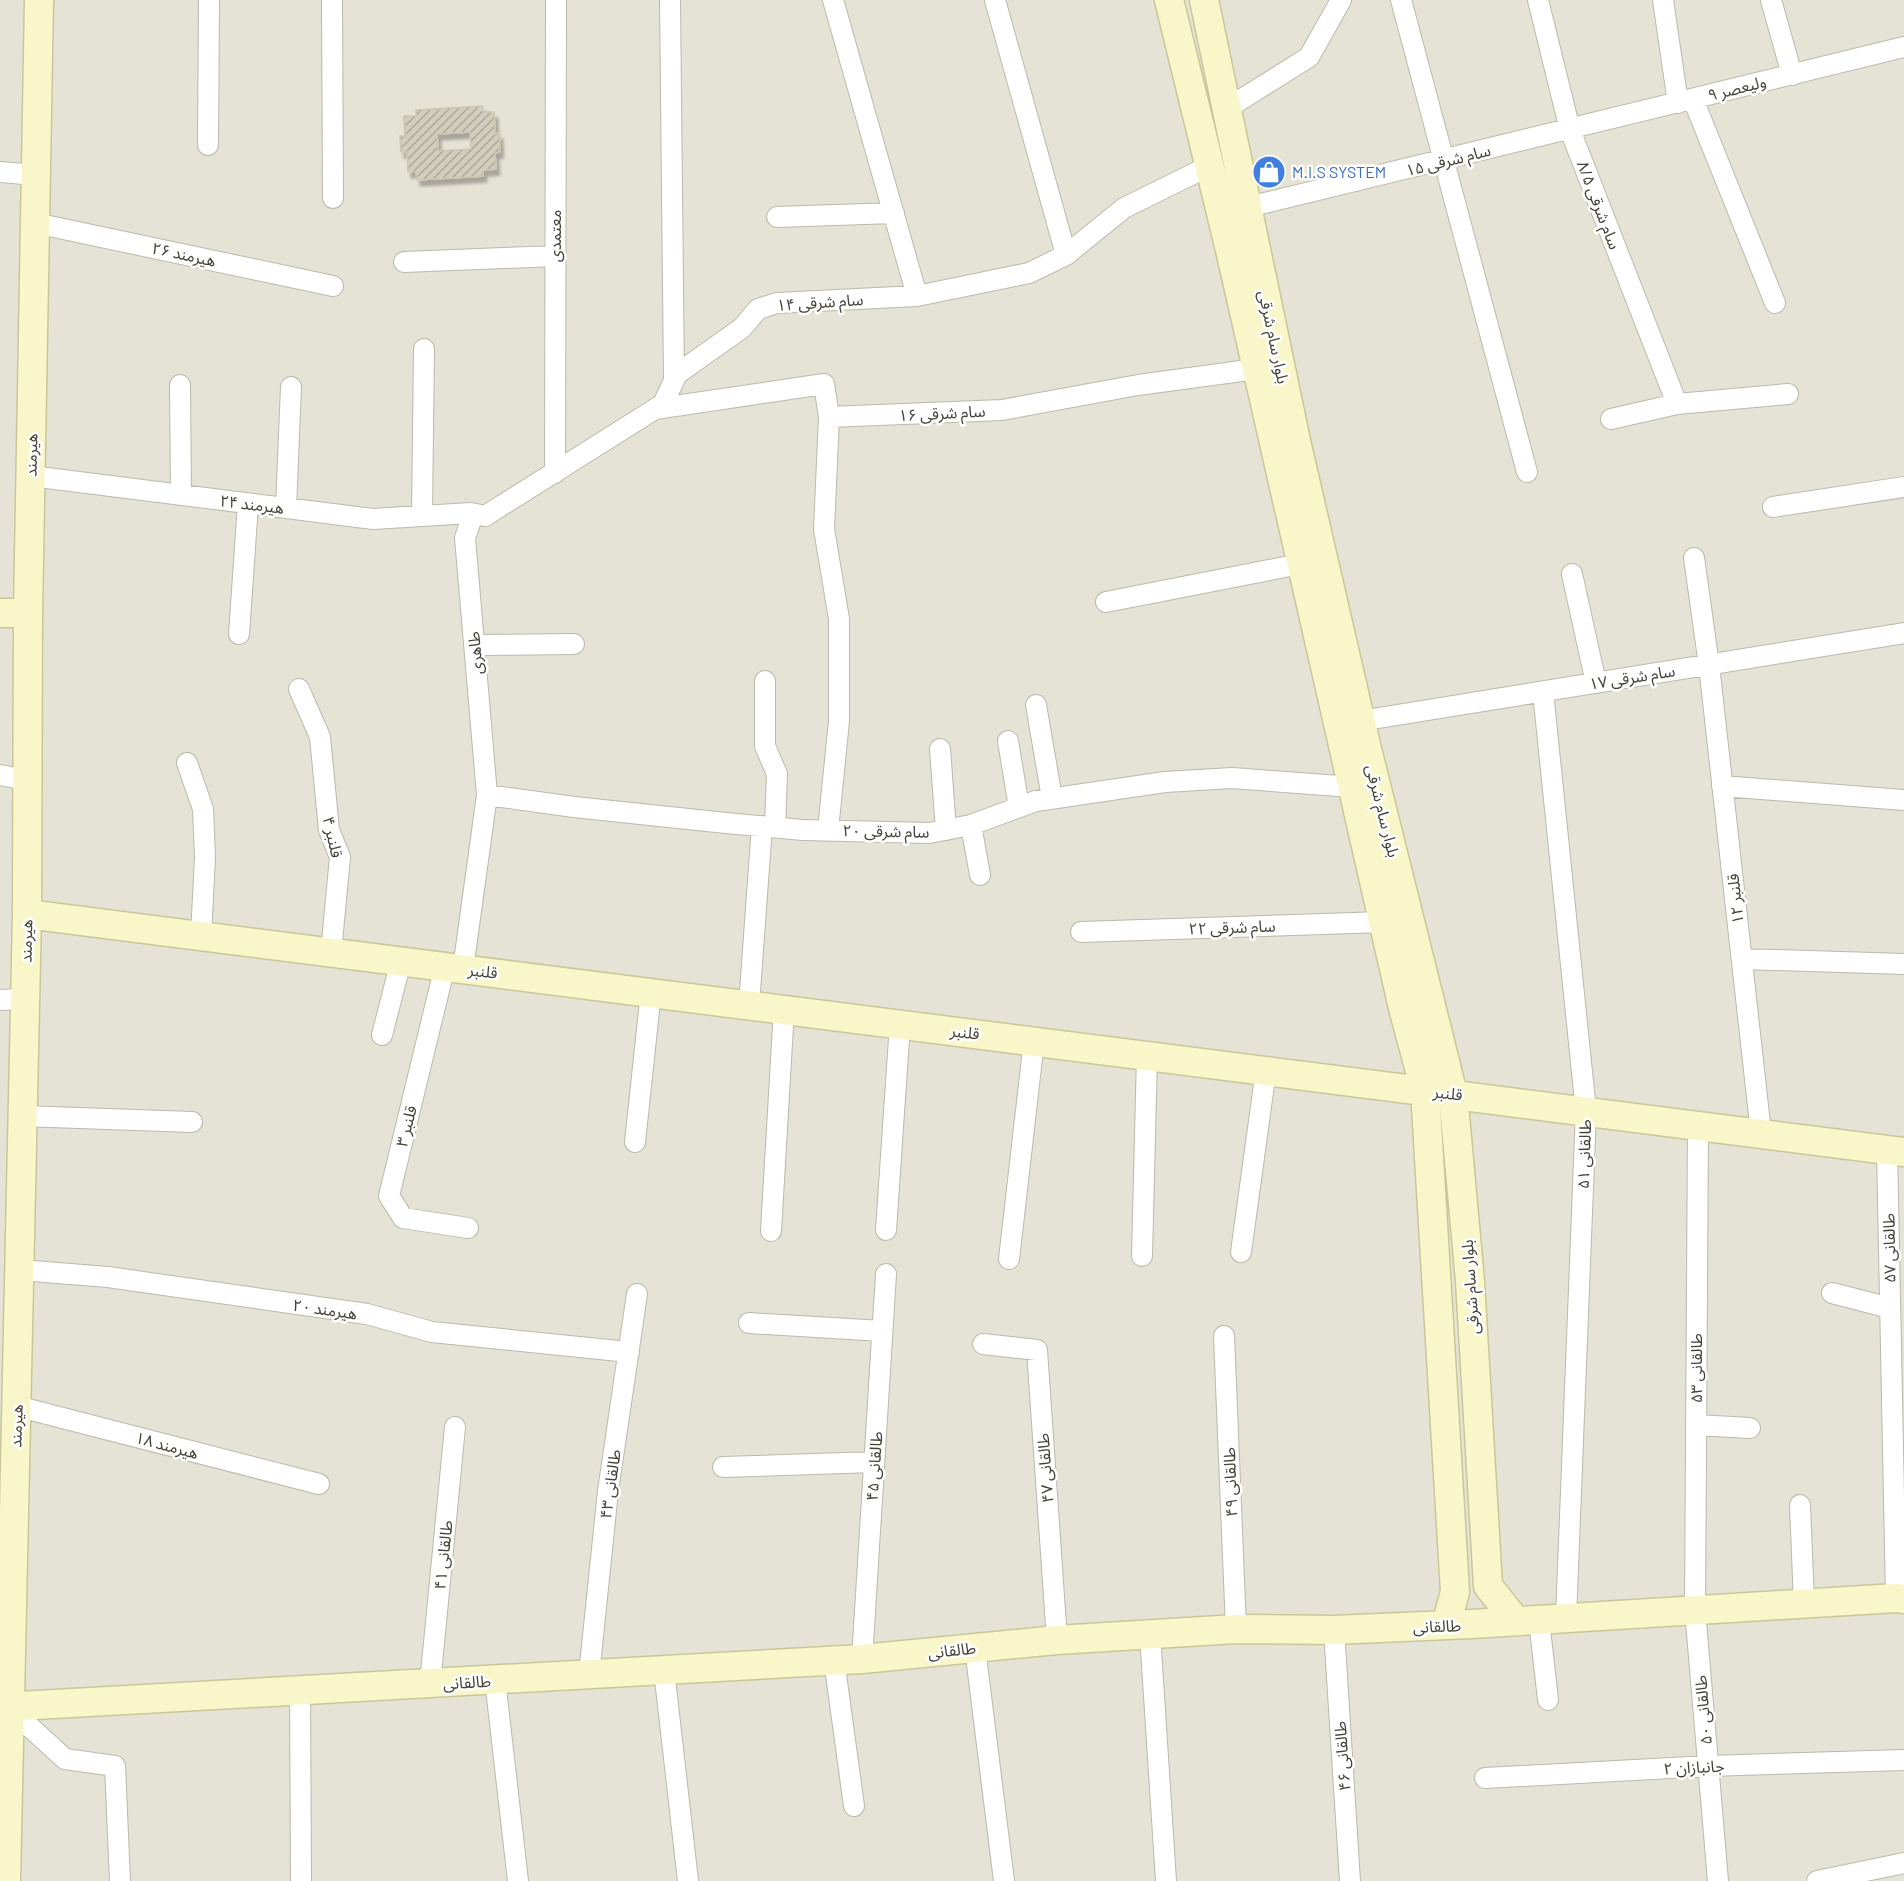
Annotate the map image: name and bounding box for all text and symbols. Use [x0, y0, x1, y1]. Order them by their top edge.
street label: ولیعصر ۹ [1706, 71, 1768, 105]
street label: سام شرقی ۱۵ [1403, 140, 1493, 183]
shop icon: M.I.S SYSTEM [1251, 154, 1287, 190]
street label: سام شرقی ۸/۵ [1570, 158, 1625, 253]
place label: M.I.S SYSTEM [1292, 162, 1386, 181]
street label: معتمدی [545, 210, 565, 262]
street label: هیرمند ۲۶ [150, 237, 218, 271]
street label: بلوار سام شرقی [1251, 288, 1294, 386]
street label: سام شرقی ۱۴ [776, 289, 864, 318]
street label: سام شرقی ۱۶ [898, 401, 986, 428]
street label: هیرمند [21, 433, 41, 477]
street label: هیرمند ۲۴ [219, 490, 285, 518]
street label: طاهری [463, 630, 487, 675]
street label: سام شرقی ۱۷ [1587, 660, 1677, 697]
street label: بلوار سام شرقی [1359, 762, 1404, 860]
street label: قلنبر ۴ [319, 814, 347, 860]
street label: سام شرقی ۲۰ [842, 820, 930, 845]
street label: قلنبر ۱۲ [1722, 873, 1748, 925]
street label: سام شرقی ۲۲ [1188, 915, 1276, 942]
street label: هیرمند [16, 919, 36, 963]
street label: قلنبر [466, 959, 499, 983]
street label: قلنبر [948, 1020, 981, 1044]
street label: قلنبر [1431, 1081, 1464, 1105]
street label: قلنبر ۳ [391, 1103, 421, 1149]
street label: طالقانی ۵۱ [1573, 1119, 1595, 1189]
street label: طالقانی ۵۷ [1878, 1213, 1900, 1283]
street label: بلوار سام شرقی [1457, 1239, 1486, 1335]
street label: هیرمند ۲۰ [292, 1295, 358, 1323]
street label: طالقانی ۵۳ [1686, 1333, 1706, 1403]
street label: هیرمند [5, 1404, 27, 1448]
street label: هیرمند ۱۸ [133, 1427, 201, 1463]
street label: طالقانی ۴۵ [862, 1430, 886, 1502]
street label: طالقانی ۴۷ [1033, 1432, 1057, 1504]
street label: طالقانی ۴۹ [1219, 1447, 1241, 1517]
street label: طالقانی ۴۳ [595, 1448, 625, 1520]
street label: طالقانی ۴۱ [429, 1519, 457, 1591]
street label: طالقانی [1413, 1615, 1462, 1637]
street label: طالقانی [927, 1638, 977, 1662]
street label: طالقانی [442, 1671, 492, 1693]
street label: طالقانی ۵۰ [1690, 1674, 1716, 1746]
street label: طالقانی ۴۶ [1330, 1720, 1354, 1792]
street label: جانبازان ۲ [1663, 1755, 1725, 1779]

